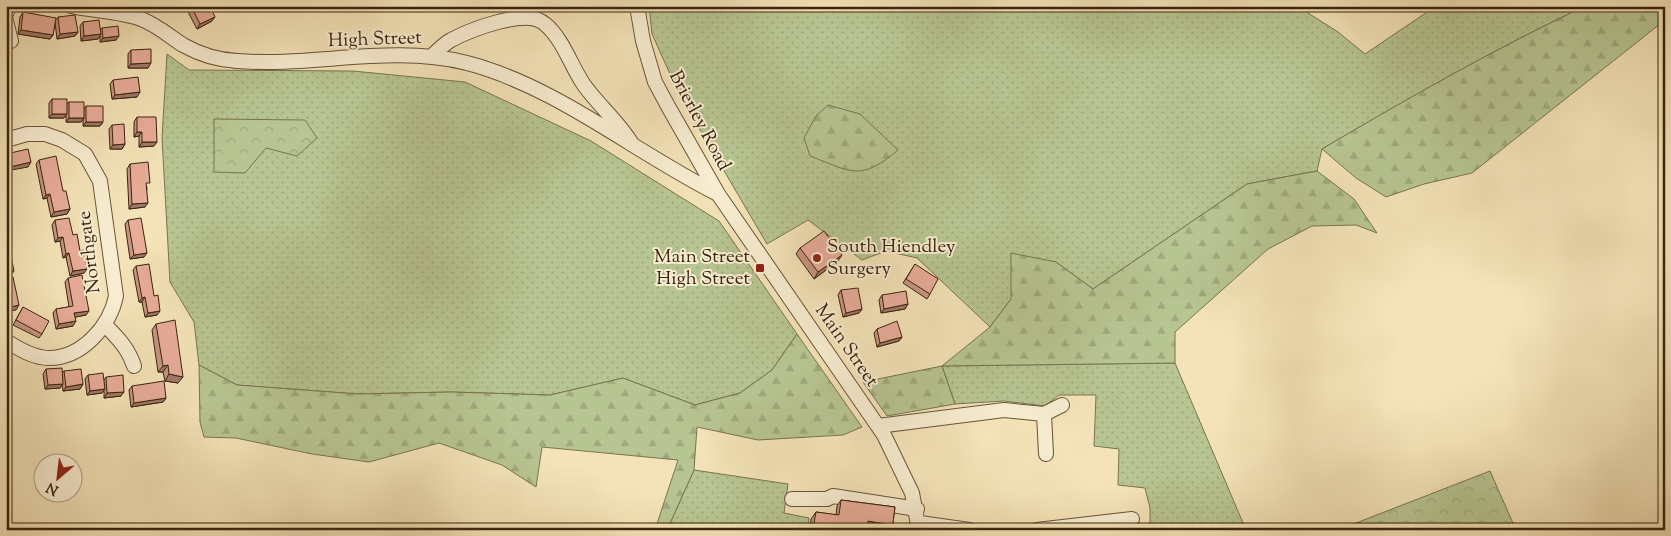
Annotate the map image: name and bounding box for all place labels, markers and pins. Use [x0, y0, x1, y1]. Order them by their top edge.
place label: South Hiendley Surgery [827, 234, 956, 283]
place label: Main Street High Street [654, 244, 750, 293]
marker: South Hiendley Surgery [811, 252, 823, 264]
marker: Main Street High Street [754, 262, 766, 274]

